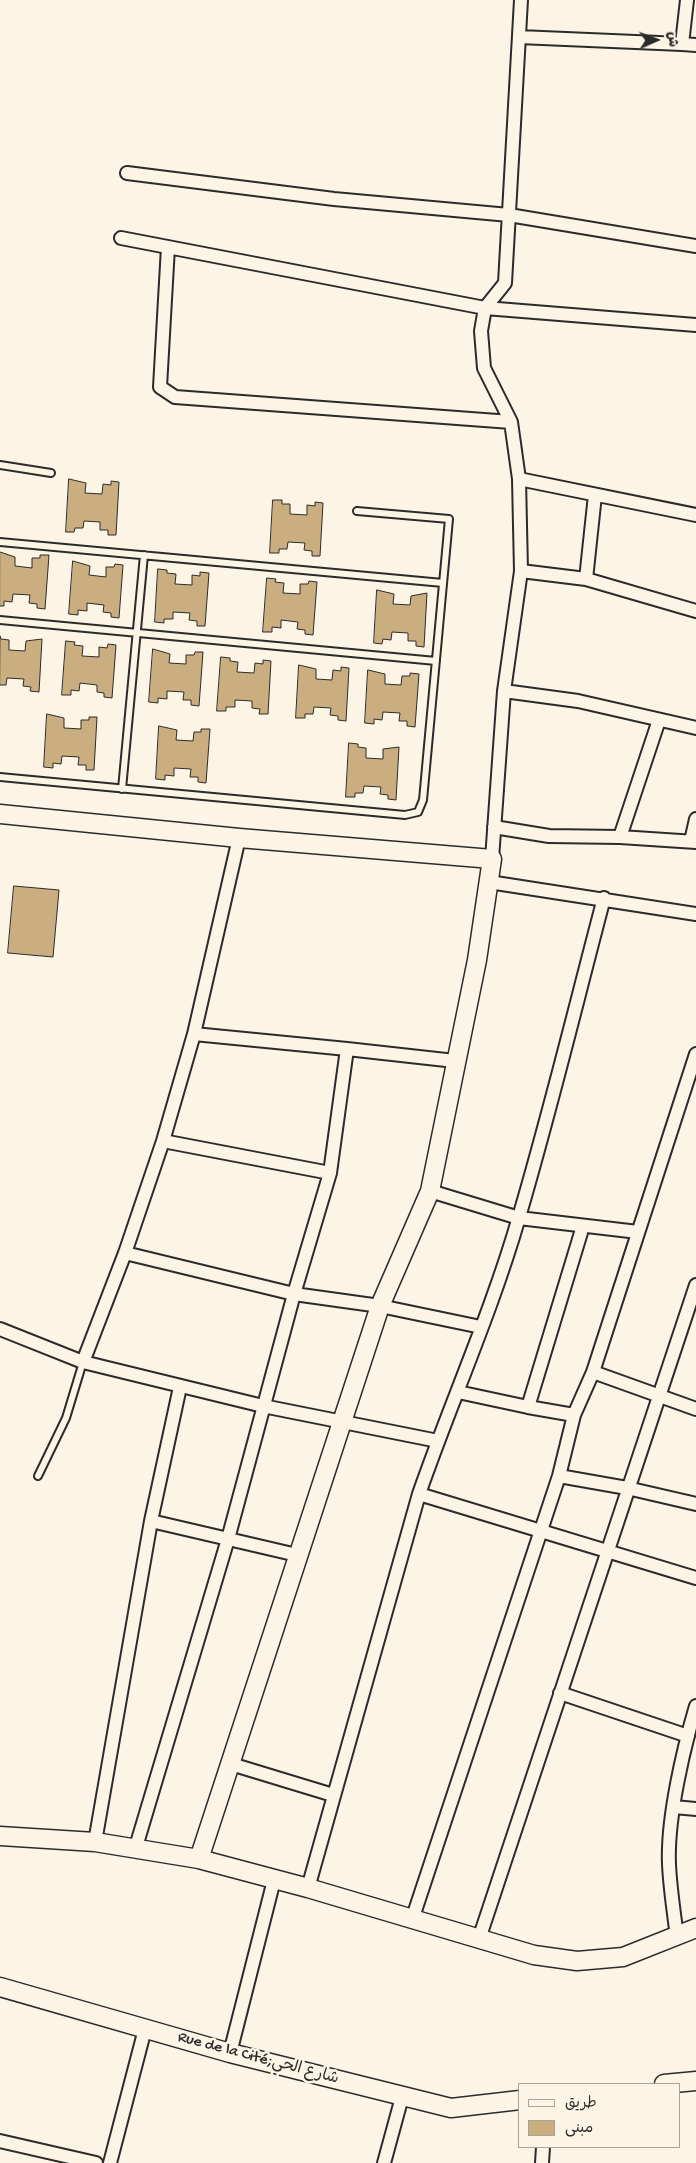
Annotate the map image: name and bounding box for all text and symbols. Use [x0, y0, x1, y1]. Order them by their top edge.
north arrow [631, 15, 681, 65]
text: ش [663, 31, 680, 47]
street label: Rue de la Cité;شارع الحي [175, 2028, 341, 2090]
legend [518, 2083, 681, 2148]
text: طريق [565, 2095, 597, 2113]
text: مبنى [565, 2120, 593, 2138]

